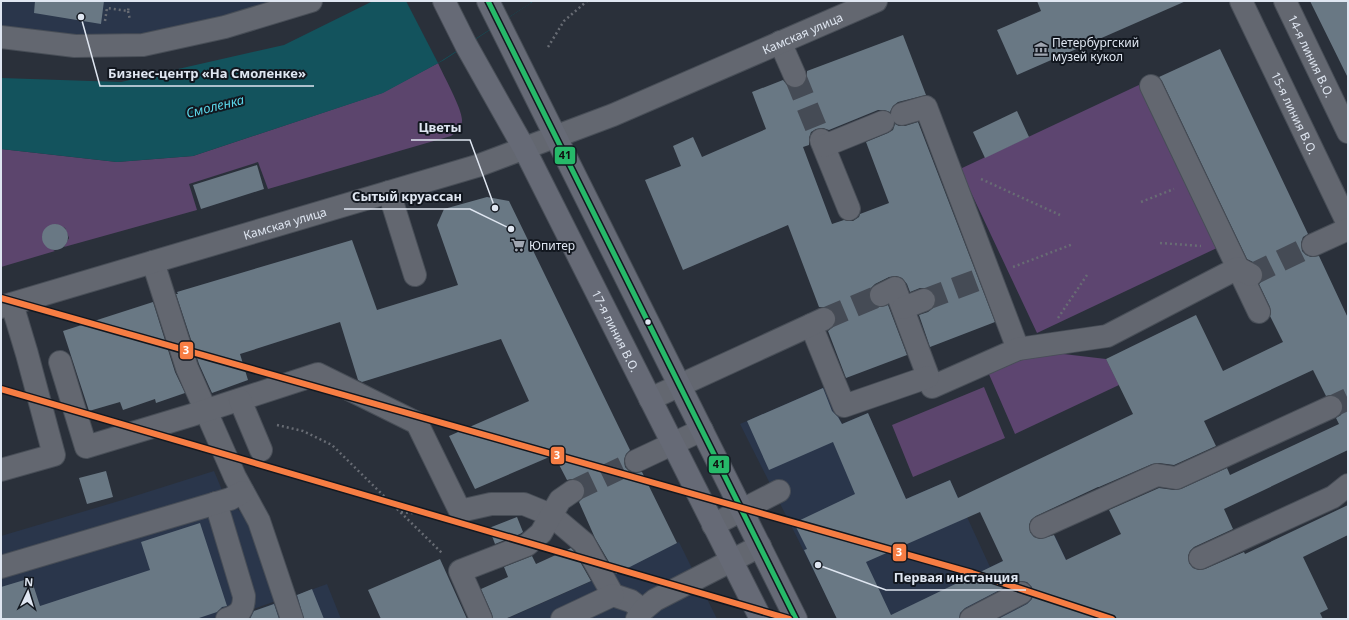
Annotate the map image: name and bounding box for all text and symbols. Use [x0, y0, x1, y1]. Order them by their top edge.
street label: Камская улица [759, 8, 845, 58]
street label: 14-я линия В.О. [1284, 12, 1339, 100]
place label: Петербургский музей кукол [1052, 34, 1139, 65]
museum icon: Петербургский музей кукол [1033, 41, 1049, 57]
callout: Бизнес-центр «На Смоленке» [100, 61, 314, 86]
text: Бизнес-центр «На Смоленке» [108, 64, 306, 82]
street label: 15-я линия В.О. [1268, 69, 1322, 157]
water label: Смоленка [184, 90, 247, 122]
callout: Цветы [411, 115, 470, 140]
text: Цветы [419, 118, 461, 136]
line badge: 41 [554, 146, 576, 165]
text: 41 [559, 147, 571, 162]
callout: Сытый круассан [344, 184, 470, 209]
text: Сытый круассан [352, 187, 462, 205]
street label: Камская улица [241, 203, 329, 243]
supermarket icon: Юпитер [510, 237, 526, 253]
place label: Юпитер [529, 237, 575, 254]
street label: 17-я линия В.О. [588, 287, 644, 375]
unlabelled marker [643, 317, 653, 327]
line badge: 3 [179, 341, 194, 360]
text: 3 [183, 342, 189, 357]
line badge: 3 [550, 446, 565, 465]
text: 3 [554, 447, 560, 462]
line badge: 41 [708, 455, 730, 474]
text: 41 [713, 456, 725, 471]
line badge: 3 [892, 543, 907, 562]
text: 3 [896, 544, 902, 559]
callout: Первая инстанция [886, 565, 1026, 590]
text: Первая инстанция [894, 568, 1018, 586]
north arrow [8, 572, 48, 612]
text: N [24, 574, 34, 589]

